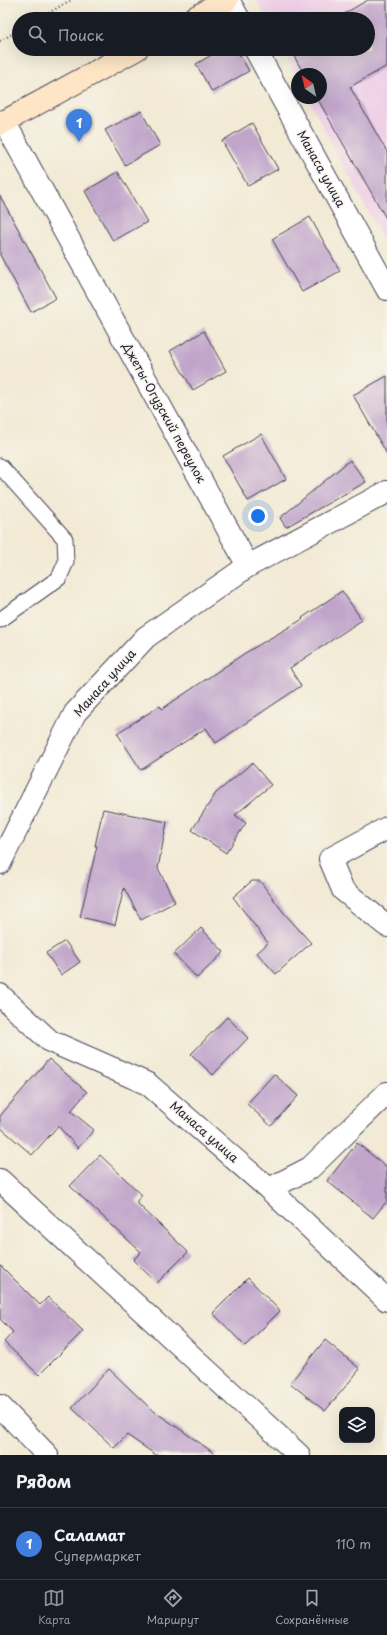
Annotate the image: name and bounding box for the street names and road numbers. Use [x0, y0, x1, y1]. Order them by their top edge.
street label: Манаса улица [293, 127, 351, 211]
street label: Джеты-Огузский переулок [118, 338, 211, 487]
street label: Манаса улица [69, 644, 140, 720]
street label: Манаса улица [166, 1096, 243, 1166]

